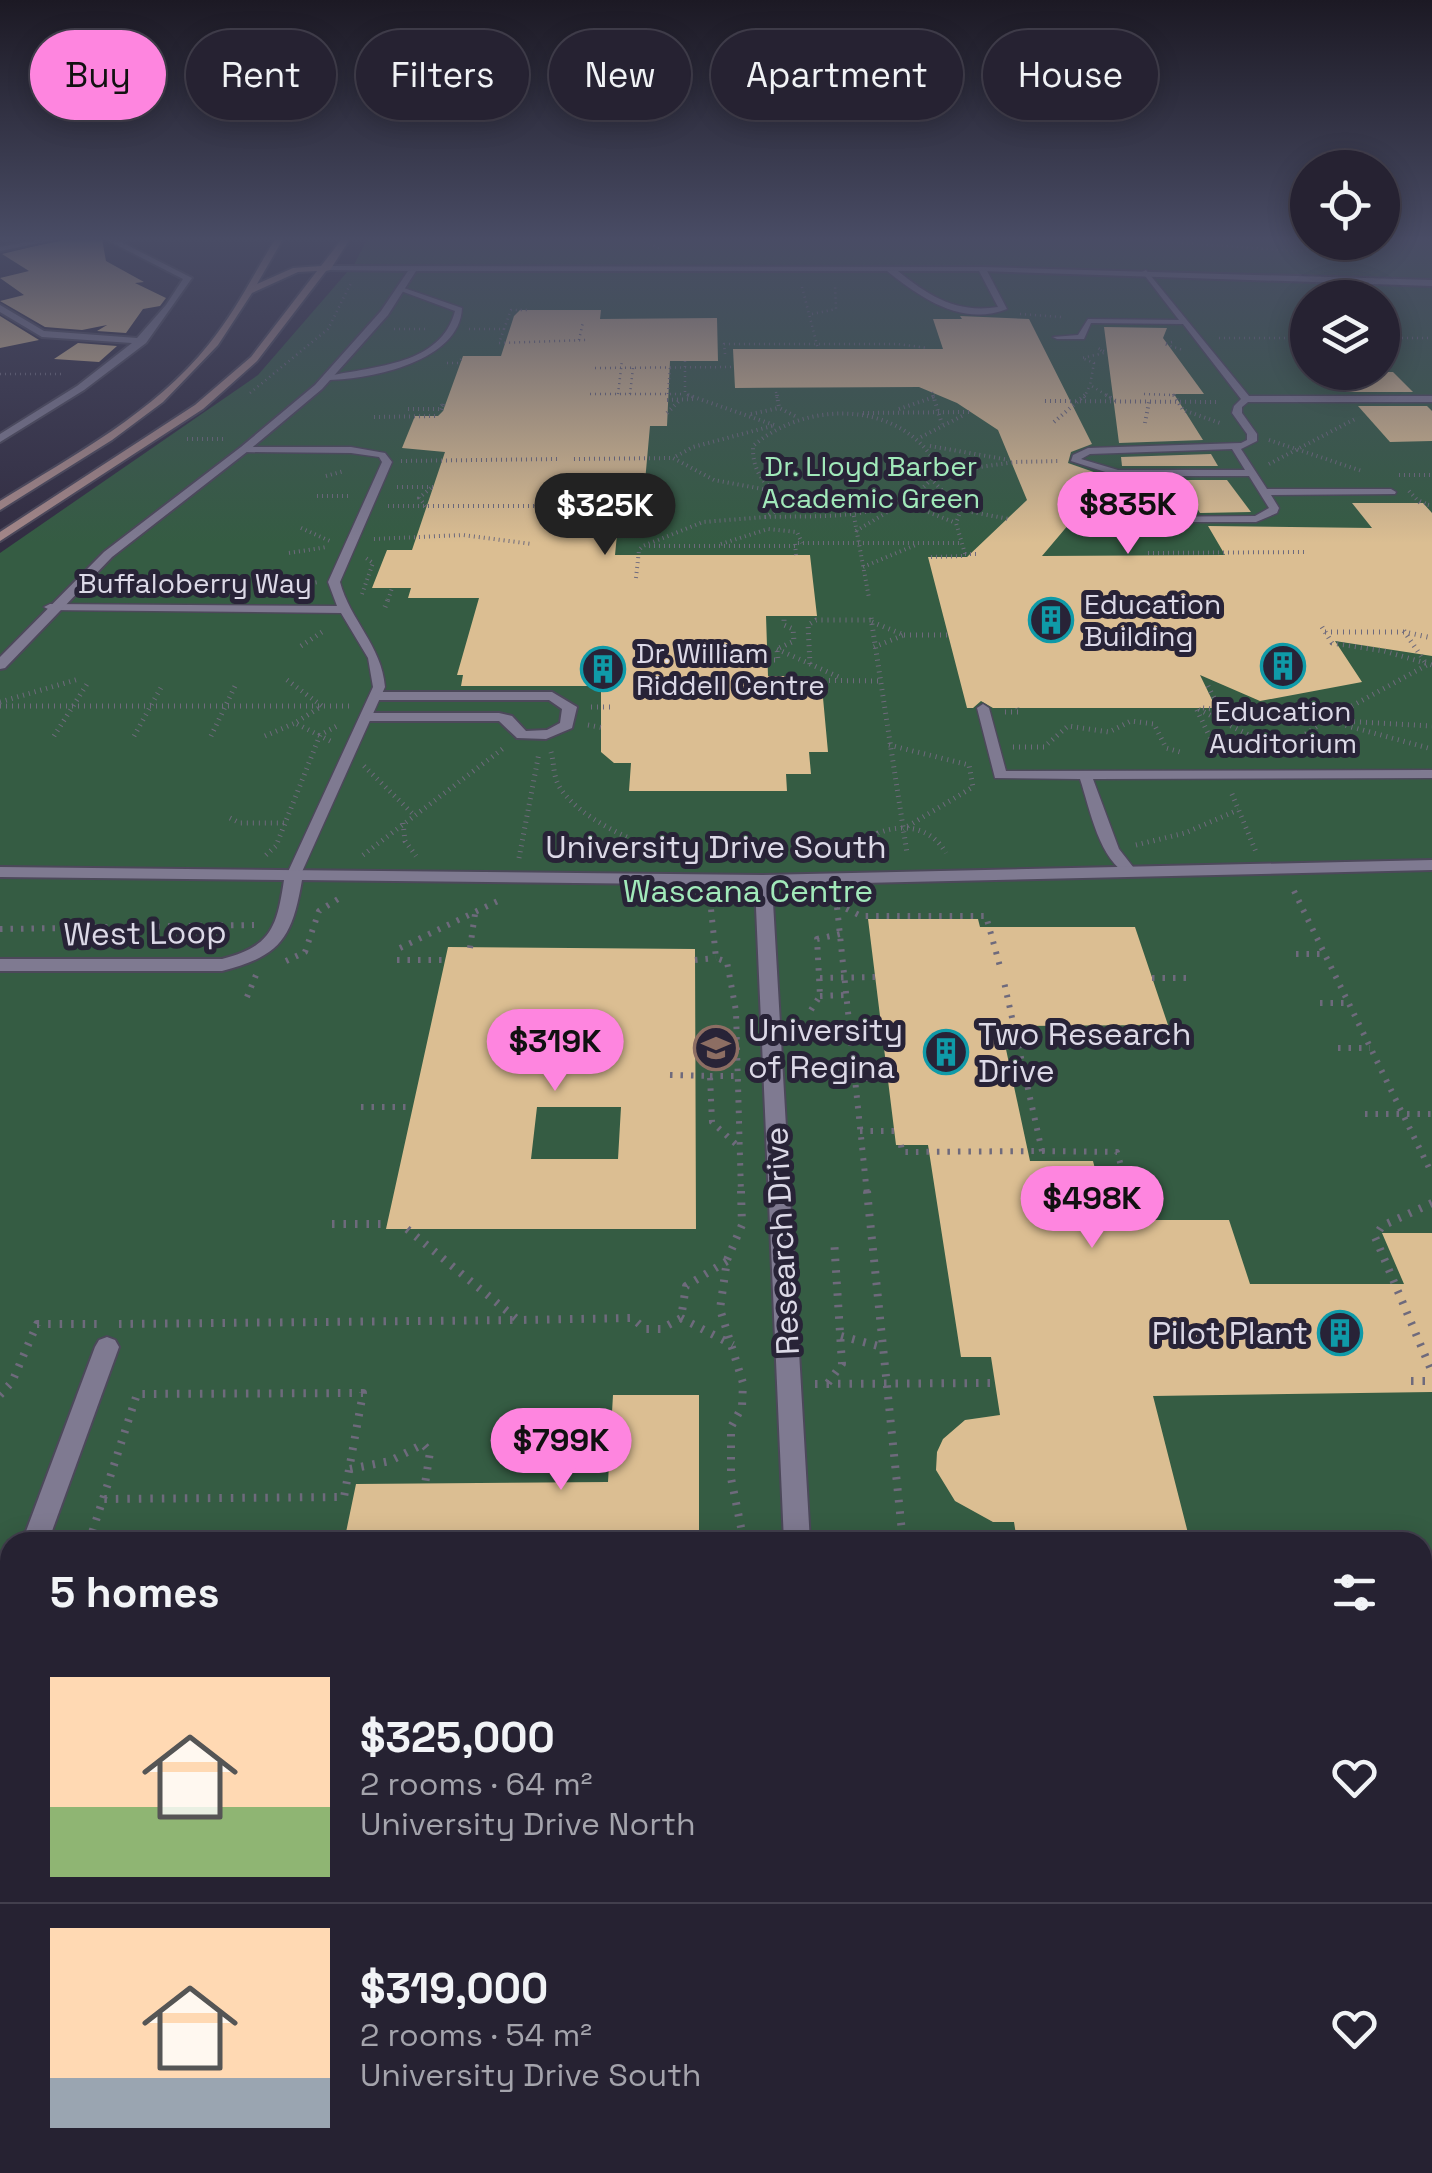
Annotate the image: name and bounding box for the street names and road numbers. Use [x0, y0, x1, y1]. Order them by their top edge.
street label: Buffaloberry Way [78, 565, 312, 601]
street label: University Drive South [545, 827, 887, 867]
street label: West Loop [63, 912, 227, 954]
street label: Research Drive [756, 1126, 808, 1356]

